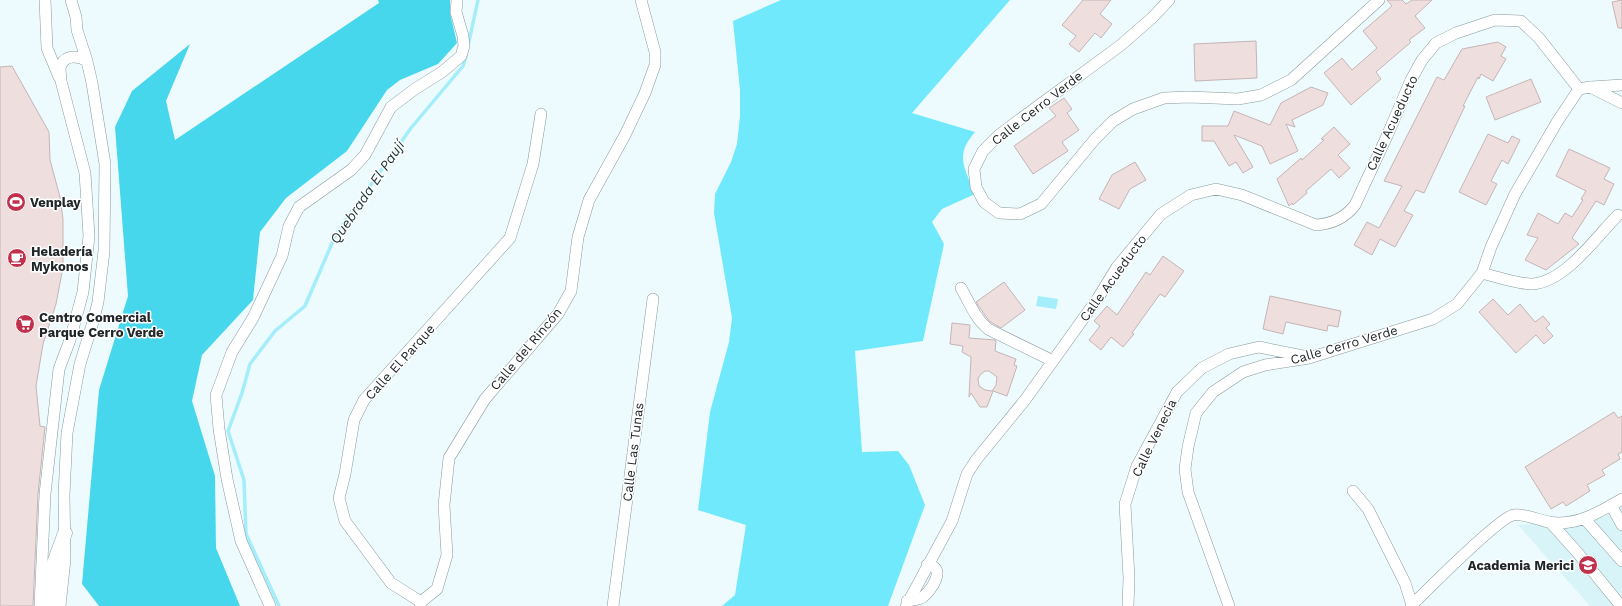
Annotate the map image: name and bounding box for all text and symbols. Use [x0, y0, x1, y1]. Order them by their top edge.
street label: Calle Cerro Verde [989, 68, 1085, 148]
street label: Calle Acueducto [1363, 73, 1421, 173]
water label: Quebrada El Paují [327, 135, 409, 247]
sports icon: Venplay [5, 191, 27, 213]
place label: Venplay [30, 195, 81, 210]
street label: Calle Acueducto [1076, 232, 1150, 324]
place label: Heladería Mykonos [31, 244, 93, 274]
cafe icon: Heladería Mykonos [6, 247, 28, 269]
street label: Calle del Rincón [487, 305, 565, 393]
place label: Centro Comercial Parque Cerro Verde [39, 310, 164, 340]
supermarket icon: Centro Comercial Parque Cerro Verde [14, 313, 36, 335]
street label: Calle El Parque [362, 321, 438, 403]
street label: Calle Cerro Verde [1289, 323, 1399, 367]
street label: Calle Venecia [1129, 396, 1180, 479]
street label: Calle Las Tunas [619, 402, 647, 502]
school or university icon: Academia Merici [1577, 554, 1599, 576]
place label: Academia Merici [1468, 558, 1574, 573]

